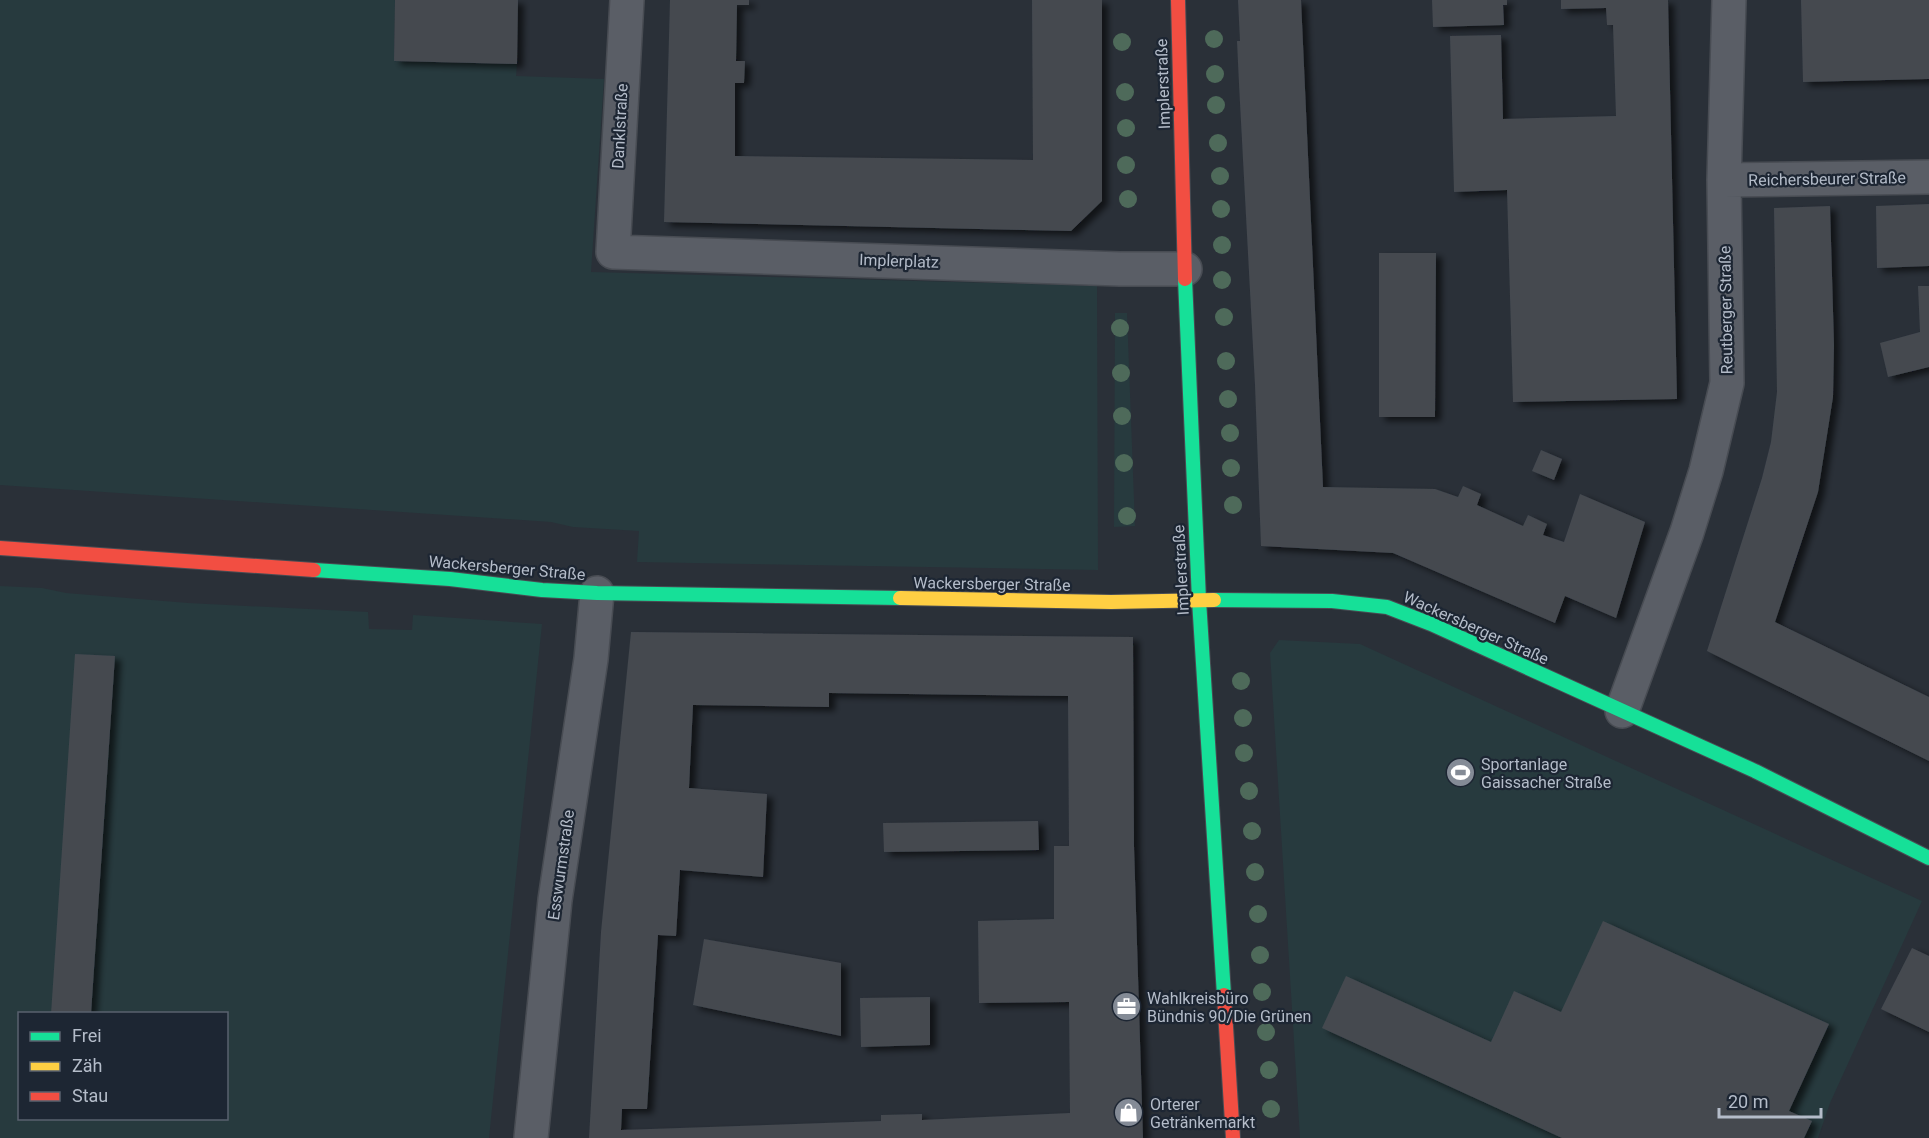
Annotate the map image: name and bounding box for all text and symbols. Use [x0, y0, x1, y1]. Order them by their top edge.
street label: Implerstraße [1152, 38, 1174, 130]
street label: Danklstraße [608, 83, 632, 169]
street label: Reichersbeurer Straße [1748, 168, 1906, 190]
street label: Reutberger Straße [1715, 246, 1737, 374]
street label: Implerplatz [859, 250, 939, 272]
street label: Implerstraße [1169, 524, 1193, 616]
street label: Wackersberger Straße [428, 552, 586, 584]
street label: Wackersberger Straße [913, 573, 1071, 595]
street label: Wackersberger Straße [1400, 587, 1552, 669]
place label: Sportanlage Gaissacher Straße [1481, 755, 1611, 792]
sports icon: Sportanlage Gaissacher Straße [1444, 757, 1476, 789]
street label: Esswurmstraße [544, 809, 578, 921]
place label: Wahlkreisbüro Bündnis 90/Die Grünen [1147, 989, 1311, 1026]
office icon: Wahlkreisbüro Bündnis 90/Die Grünen [1110, 991, 1142, 1023]
legend [18, 1012, 228, 1120]
text: Frei [72, 1025, 102, 1046]
text: Zäh [72, 1055, 103, 1076]
scale bar [1719, 1081, 1821, 1119]
text: Stau [72, 1085, 108, 1106]
text: 20 m [1728, 1091, 1768, 1112]
place label: Orterer Getränkemarkt [1150, 1095, 1255, 1132]
shop icon: Orterer Getränkemarkt [1113, 1097, 1145, 1129]

